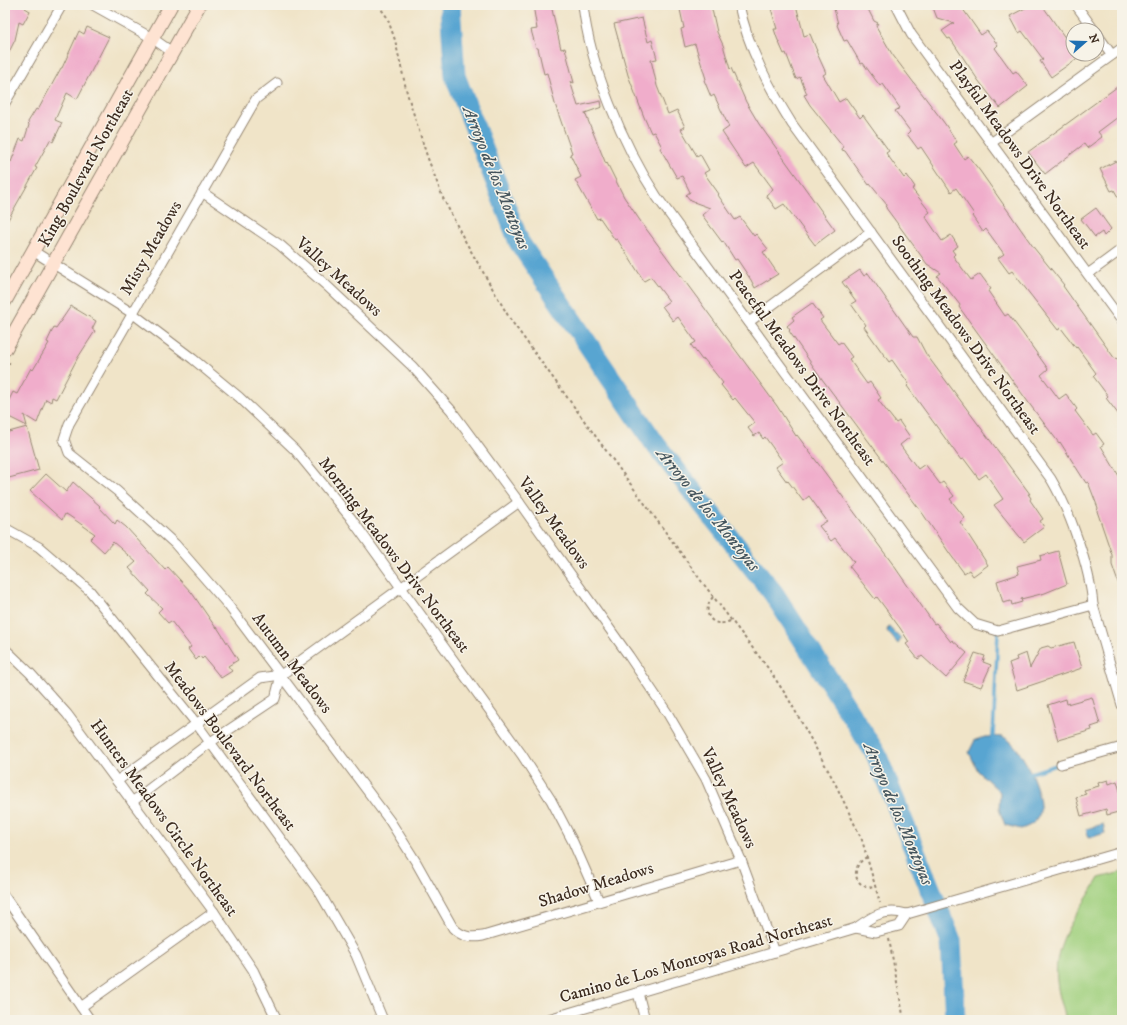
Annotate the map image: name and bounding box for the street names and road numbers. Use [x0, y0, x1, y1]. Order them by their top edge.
street label: Playful Meadows Drive Northeast [944, 56, 1096, 254]
street label: King Boulevard Northeast [33, 85, 139, 251]
street label: Misty Meadows [115, 197, 187, 299]
street label: Soothing Meadows Drive Northeast [886, 231, 1046, 439]
street label: Valley Meadows [291, 232, 387, 322]
street label: Peaceful Meadows Drive Northeast [724, 266, 881, 471]
street label: Morning Meadows Drive Northeast [313, 453, 475, 658]
street label: Valley Meadows [513, 472, 595, 574]
street label: Autumn Meadows [247, 608, 337, 718]
street label: Meadows Boulevard Northeast [159, 657, 301, 836]
street label: Hunters Meadows Circle Northeast [85, 715, 243, 921]
street label: Valley Meadows [696, 743, 762, 852]
street label: Shadow Meadows [536, 857, 656, 913]
street label: Camino de Los Montoyas Road Northeast [557, 909, 835, 1009]

